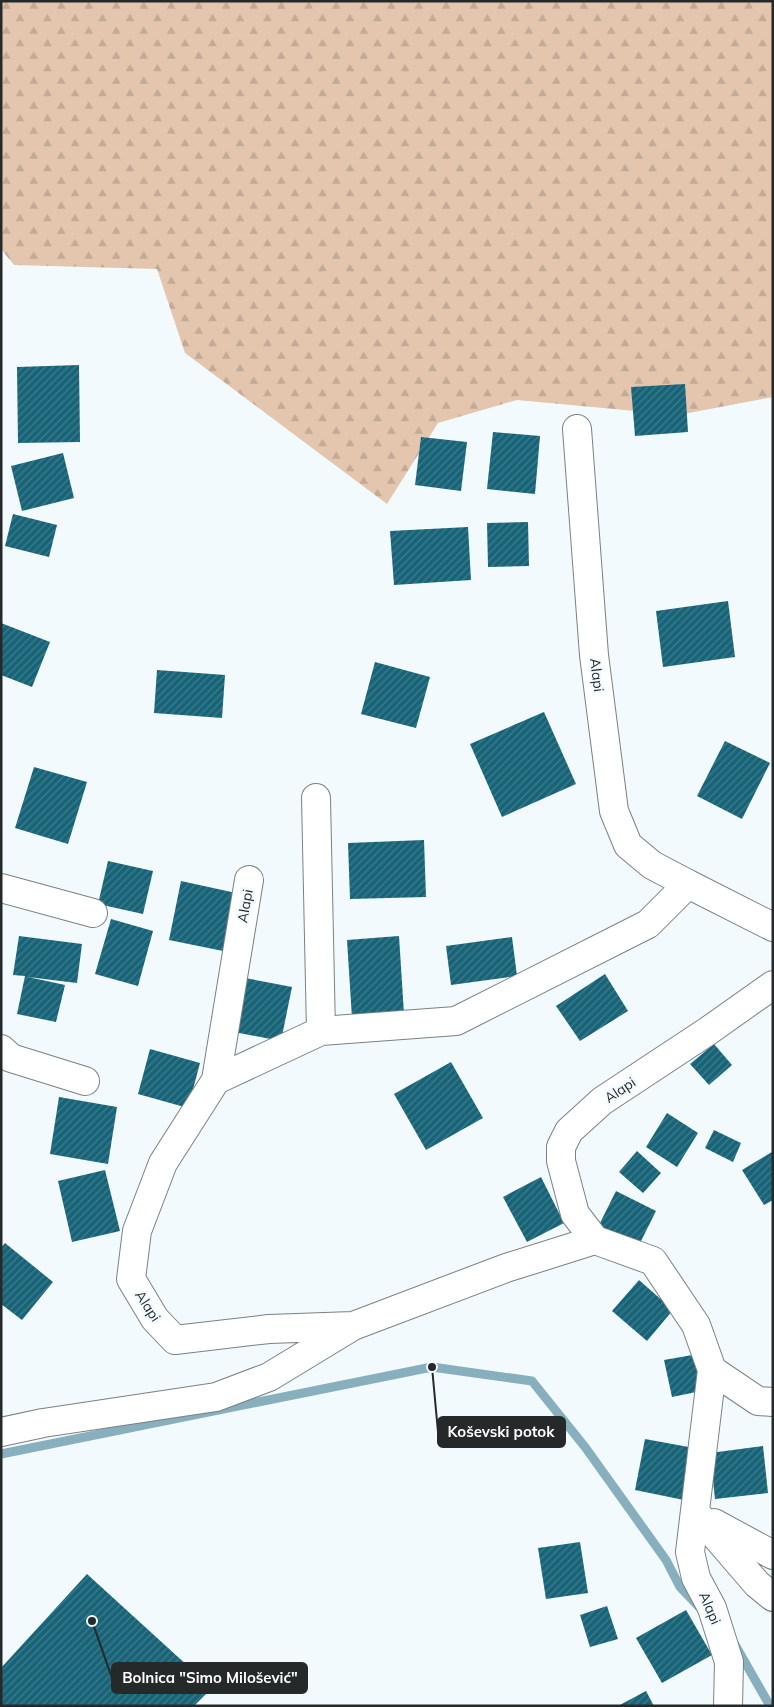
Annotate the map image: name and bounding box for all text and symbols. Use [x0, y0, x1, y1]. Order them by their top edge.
street label: Alapi [586, 657, 608, 693]
street label: Alapi [233, 888, 257, 924]
street label: Alapi [601, 1073, 639, 1107]
street label: Alapi [131, 1287, 165, 1325]
callout: Koševski potok [438, 1417, 565, 1447]
text: Koševski potok [448, 1422, 555, 1441]
street label: Alapi [695, 1589, 725, 1627]
callout: Bolnica "Simo Milošević" [112, 1663, 307, 1693]
text: Bolnica "Simo Milošević" [122, 1668, 298, 1687]

